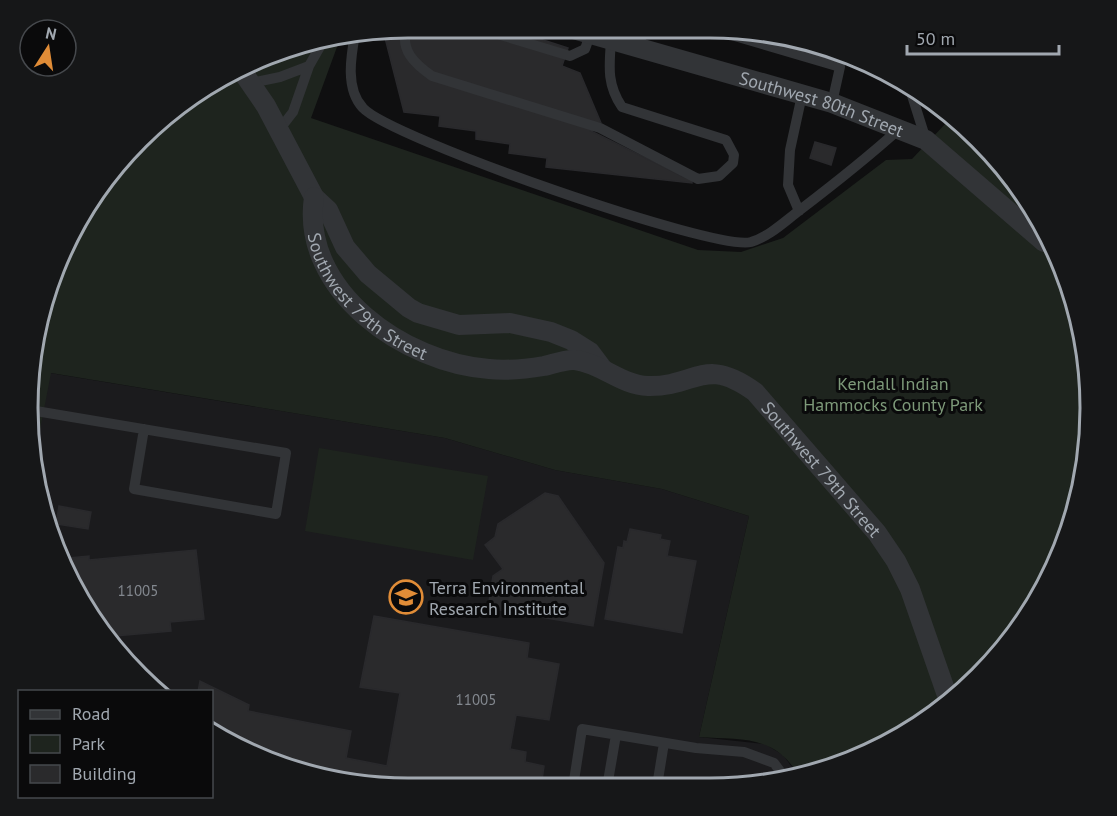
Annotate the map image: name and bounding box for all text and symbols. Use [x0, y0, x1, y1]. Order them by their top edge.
north arrow [18, 18, 78, 78]
scale bar [907, 18, 1058, 56]
text: N [44, 22, 58, 44]
text: 50 m [916, 27, 955, 50]
street label: Southwest 80th Street [737, 66, 907, 142]
street label: Southwest 79th Street [303, 231, 431, 364]
park label: Kendall Indian Hammocks County Park [803, 372, 983, 416]
street label: Southwest 79th Street [757, 397, 887, 542]
place label: Terra Environmental Research Institute [429, 576, 585, 620]
school or university icon: Terra Environmental Research Institute [388, 579, 424, 615]
house number: 11005 [118, 581, 158, 600]
legend [18, 690, 213, 798]
house number: 11005 [456, 690, 496, 709]
text: Road [72, 702, 110, 725]
text: Park [72, 732, 105, 755]
text: Building [72, 762, 136, 785]

